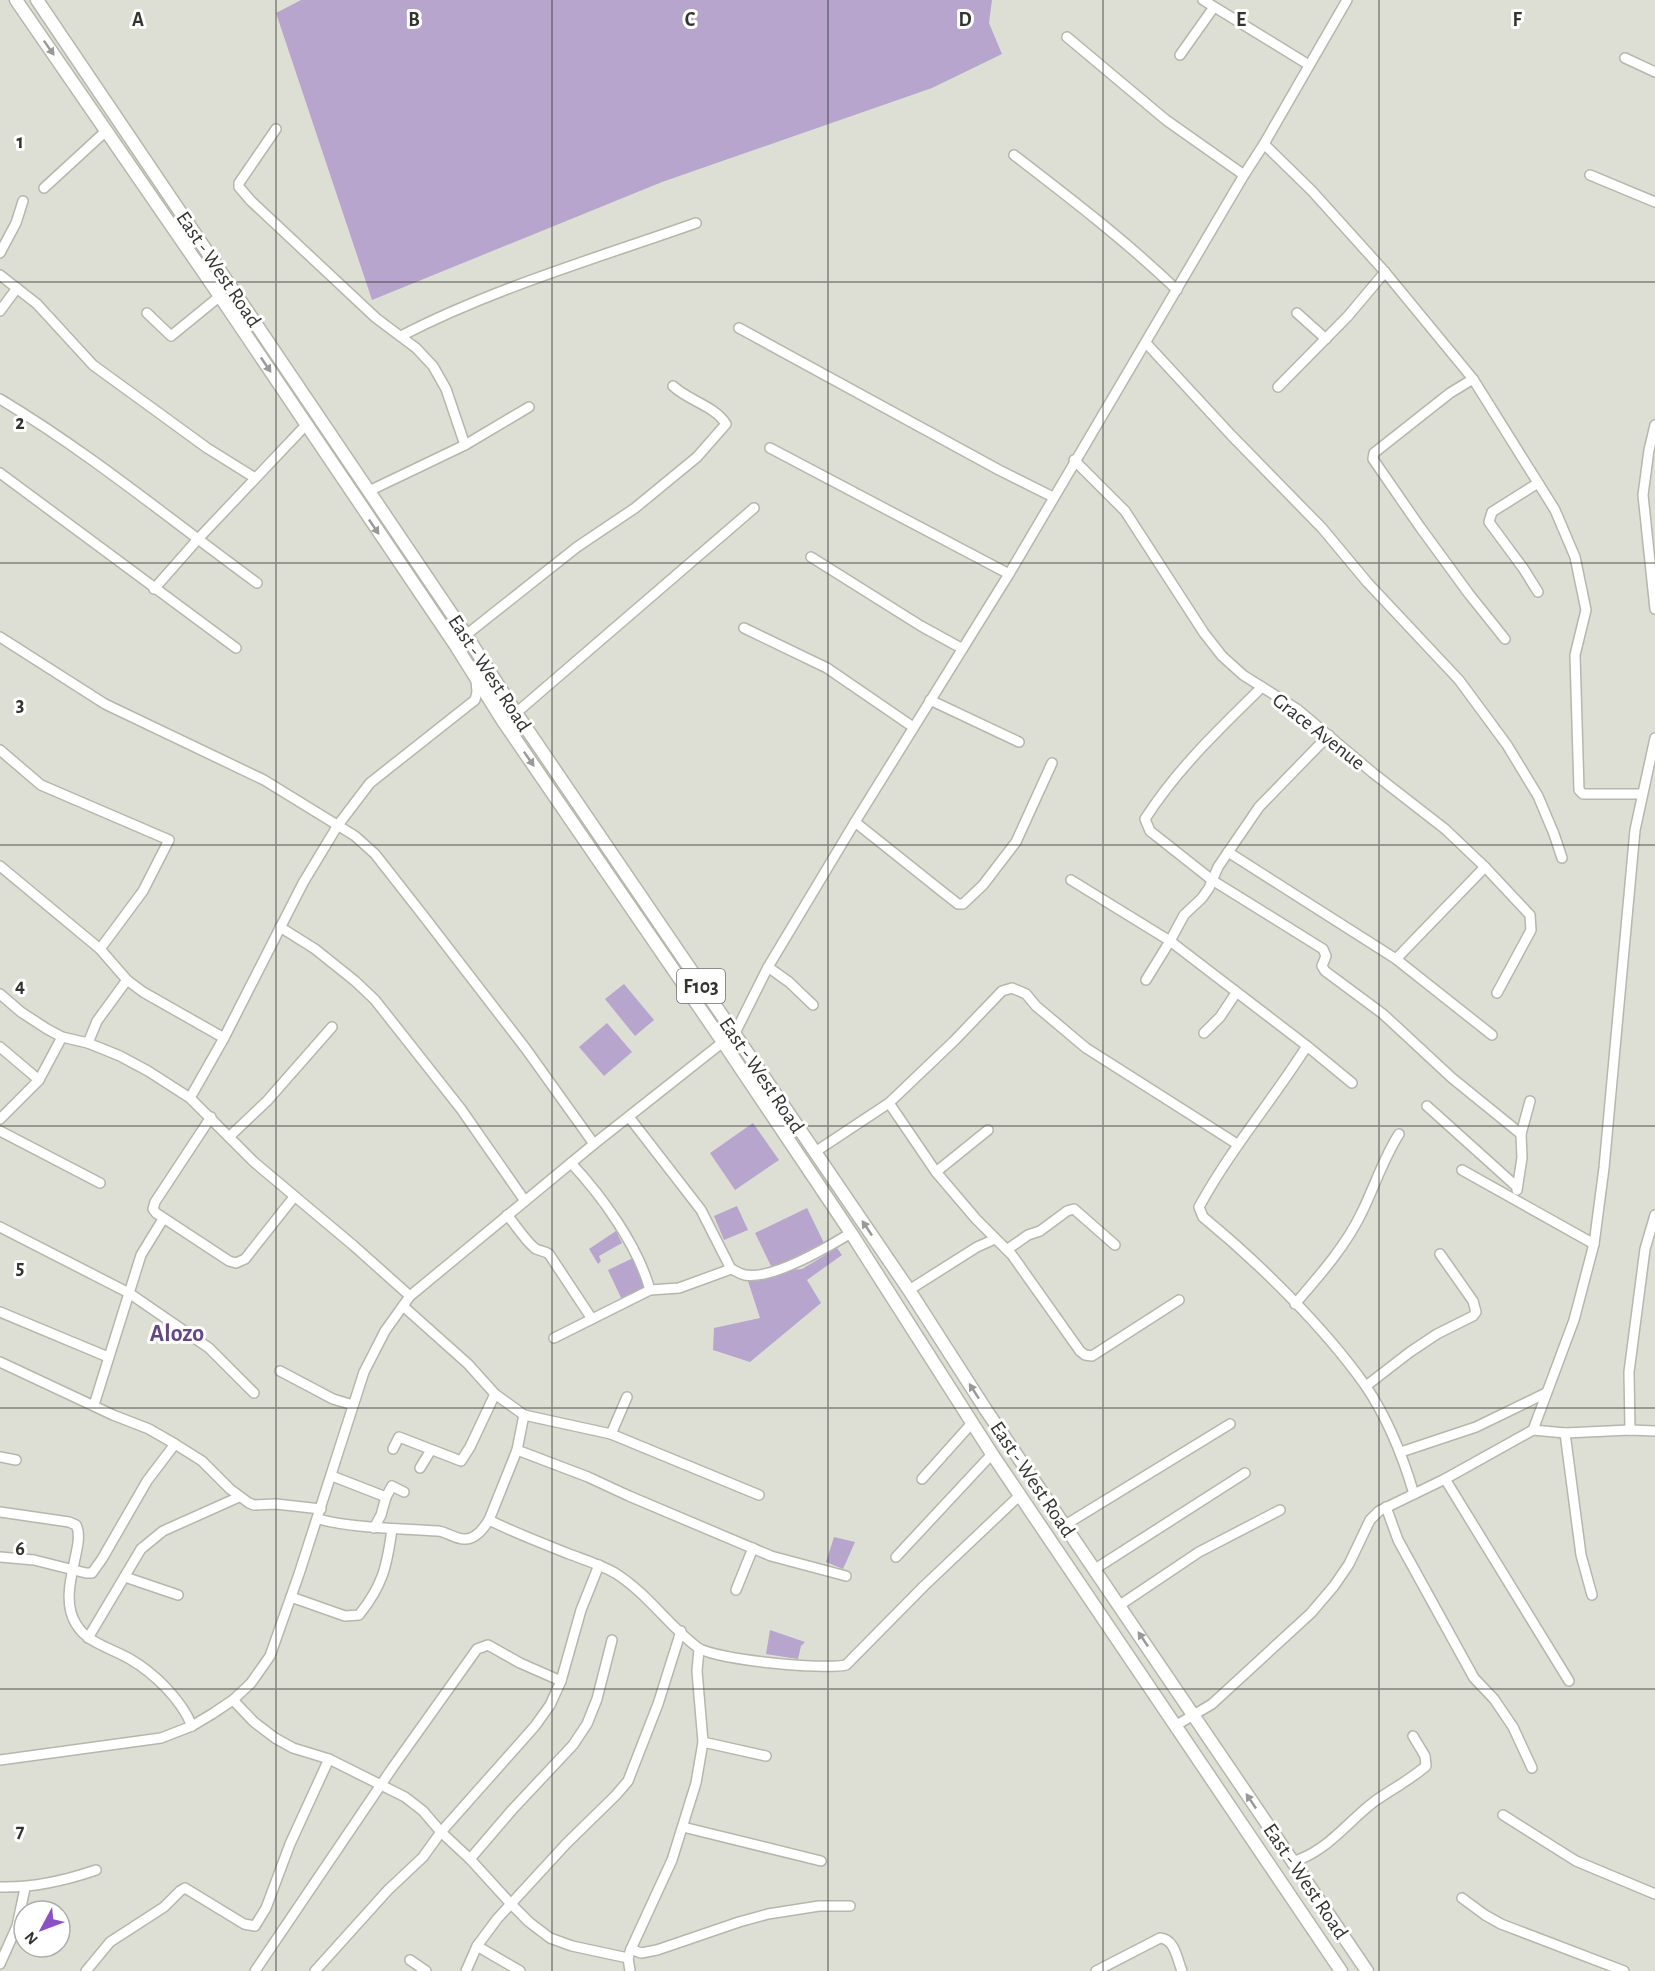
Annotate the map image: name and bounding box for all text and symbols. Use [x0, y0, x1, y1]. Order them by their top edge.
text: A [132, 10, 144, 30]
text: B [408, 10, 420, 30]
text: C [685, 10, 696, 30]
text: D [958, 10, 972, 30]
text: E [1236, 10, 1246, 30]
text: F [1512, 10, 1522, 30]
one-way arrow [43, 40, 55, 56]
text: 1 [16, 132, 24, 152]
street label: East - West Road [172, 208, 265, 331]
one-way arrow [260, 357, 271, 374]
text: 2 [15, 413, 25, 433]
one-way arrow [368, 519, 380, 535]
street label: East - West Road [444, 611, 535, 735]
street label: Grace Avenue [1269, 689, 1369, 774]
text: 3 [16, 695, 24, 715]
one-way arrow [523, 751, 534, 767]
road number: F103 [677, 969, 725, 1003]
text: 4 [15, 976, 25, 996]
street label: East - West Road [715, 1014, 808, 1137]
one-way arrow [862, 1220, 873, 1236]
text: 5 [16, 1258, 24, 1278]
district label: Alozo [150, 1322, 204, 1346]
one-way arrow [969, 1383, 980, 1399]
street label: East - West Road [986, 1418, 1079, 1541]
text: 6 [15, 1539, 25, 1559]
one-way arrow [1138, 1631, 1149, 1647]
one-way arrow [1246, 1793, 1257, 1809]
street label: East - West Road [1259, 1820, 1352, 1943]
text: 7 [16, 1821, 25, 1841]
north arrow [12, 1899, 72, 1959]
text: N [22, 1929, 41, 1948]

